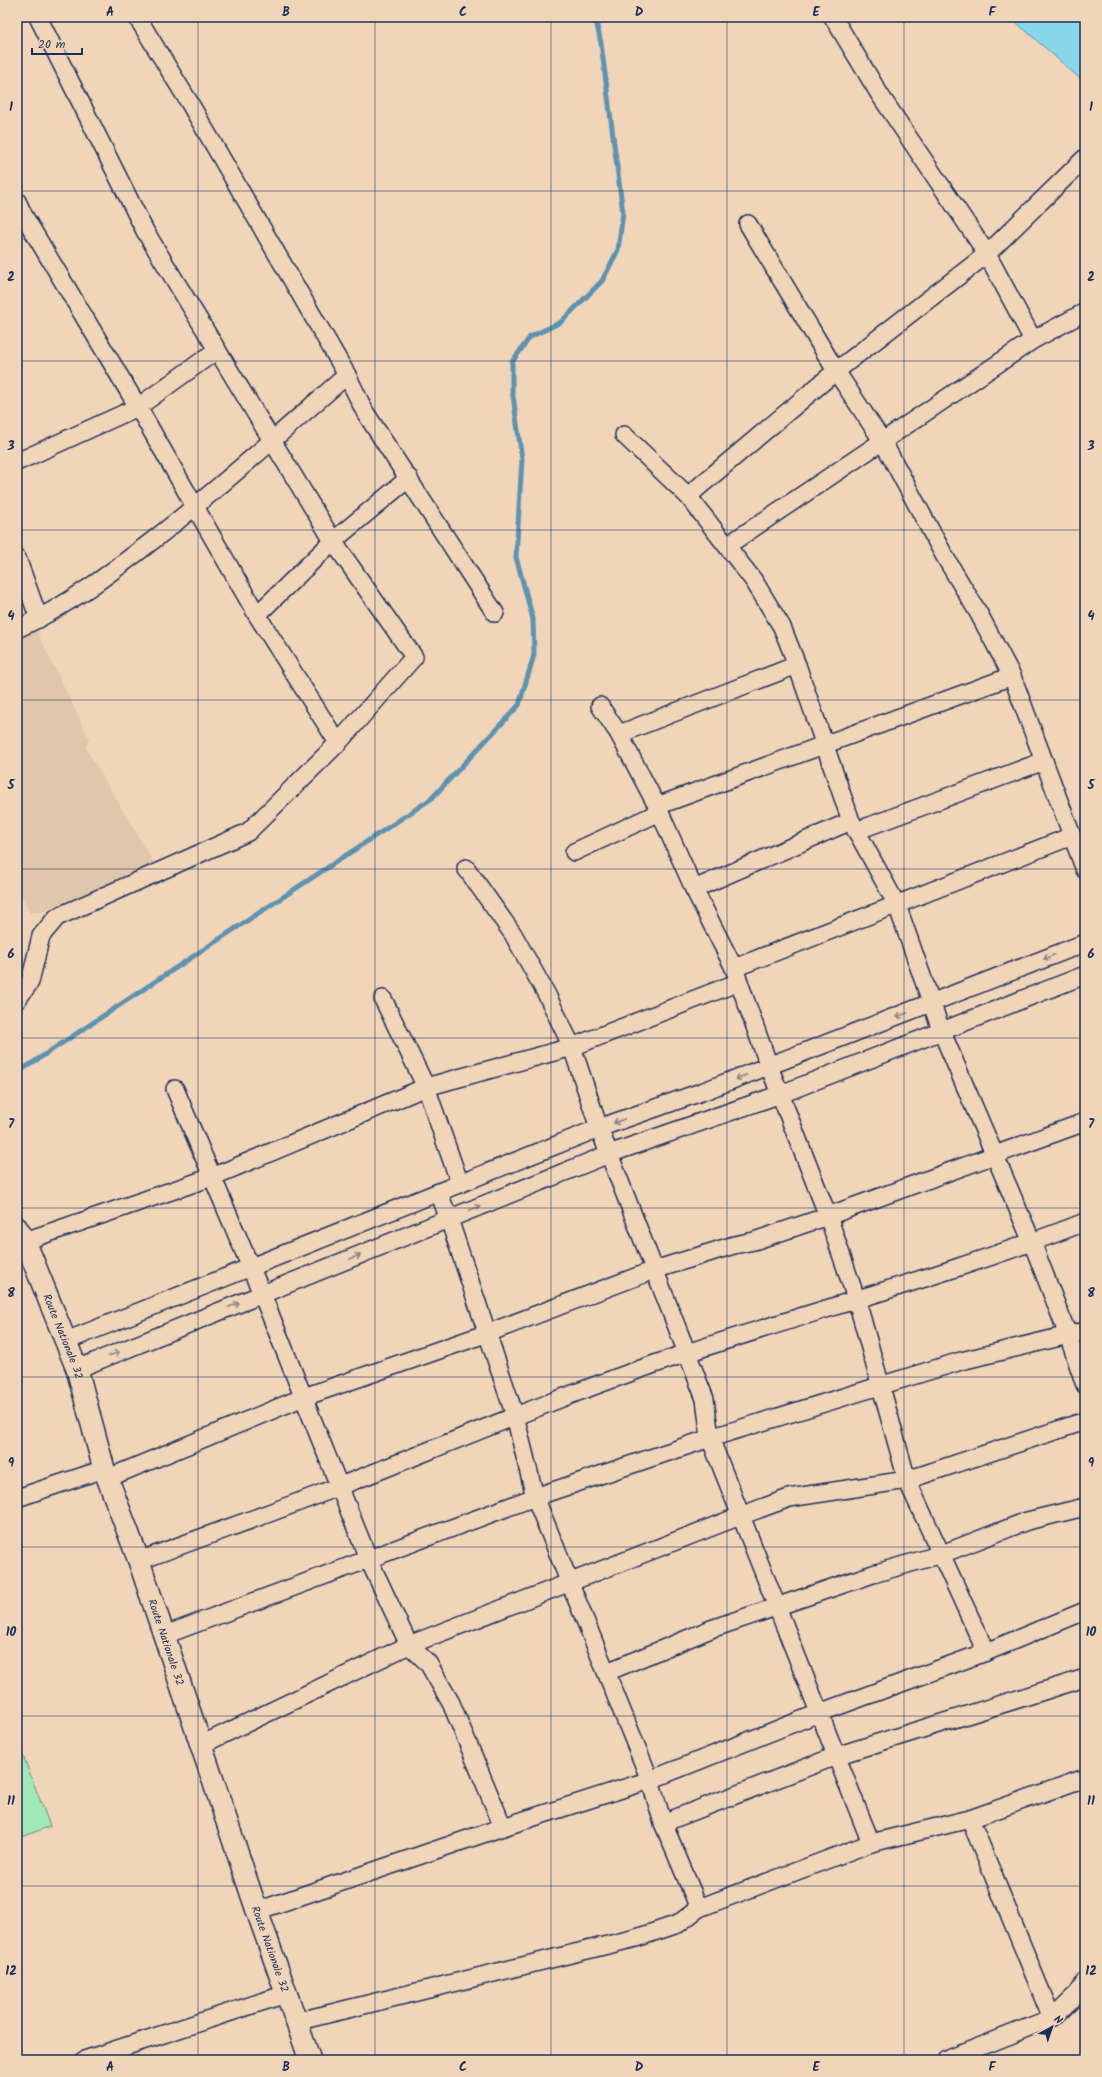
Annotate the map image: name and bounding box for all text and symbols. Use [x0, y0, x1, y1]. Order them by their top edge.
text: A [106, 2, 114, 23]
text: B [282, 2, 290, 23]
text: C [459, 2, 467, 23]
text: D [635, 2, 644, 23]
text: E [812, 2, 820, 23]
text: F [988, 2, 996, 23]
scale bar [32, 30, 82, 56]
text: 20 m [38, 35, 66, 54]
text: 1 [9, 97, 13, 118]
text: 1 [1089, 97, 1093, 118]
text: 2 [7, 267, 15, 288]
text: 2 [1087, 267, 1095, 288]
text: 3 [6, 436, 15, 457]
text: 3 [1086, 436, 1095, 457]
text: 4 [7, 606, 15, 627]
text: 4 [1087, 606, 1095, 627]
text: 5 [7, 775, 16, 796]
text: 5 [1087, 775, 1096, 796]
text: 6 [7, 944, 15, 965]
text: 6 [1087, 944, 1095, 965]
one-way arrow [1043, 954, 1055, 962]
one-way arrow [896, 1012, 908, 1020]
one-way arrow [735, 1073, 747, 1081]
text: 7 [8, 1114, 15, 1135]
text: 7 [1088, 1114, 1095, 1135]
one-way arrow [612, 1118, 625, 1125]
one-way arrow [469, 1204, 481, 1211]
one-way arrow [348, 1252, 360, 1260]
text: 8 [7, 1283, 15, 1304]
text: 8 [1087, 1283, 1095, 1304]
street label: Route Nationale 32 [37, 1291, 87, 1381]
one-way arrow [228, 1301, 240, 1309]
one-way arrow [107, 1350, 119, 1358]
text: 9 [8, 1453, 15, 1474]
text: 9 [1088, 1453, 1095, 1474]
street label: Route Nationale 32 [142, 1597, 188, 1688]
text: 10 [6, 1622, 17, 1643]
text: 10 [1086, 1622, 1097, 1643]
text: 11 [7, 1791, 15, 1812]
text: 11 [1087, 1791, 1095, 1812]
street label: Route Nationale 32 [246, 1904, 293, 1995]
text: 12 [5, 1961, 17, 1982]
text: 12 [1085, 1961, 1097, 1982]
north arrow [1032, 2007, 1072, 2047]
text: N [1049, 2011, 1066, 2029]
text: A [106, 2057, 114, 2077]
text: B [282, 2057, 290, 2077]
text: C [459, 2057, 467, 2077]
text: D [635, 2057, 644, 2077]
text: E [812, 2057, 820, 2077]
text: F [988, 2057, 996, 2077]

